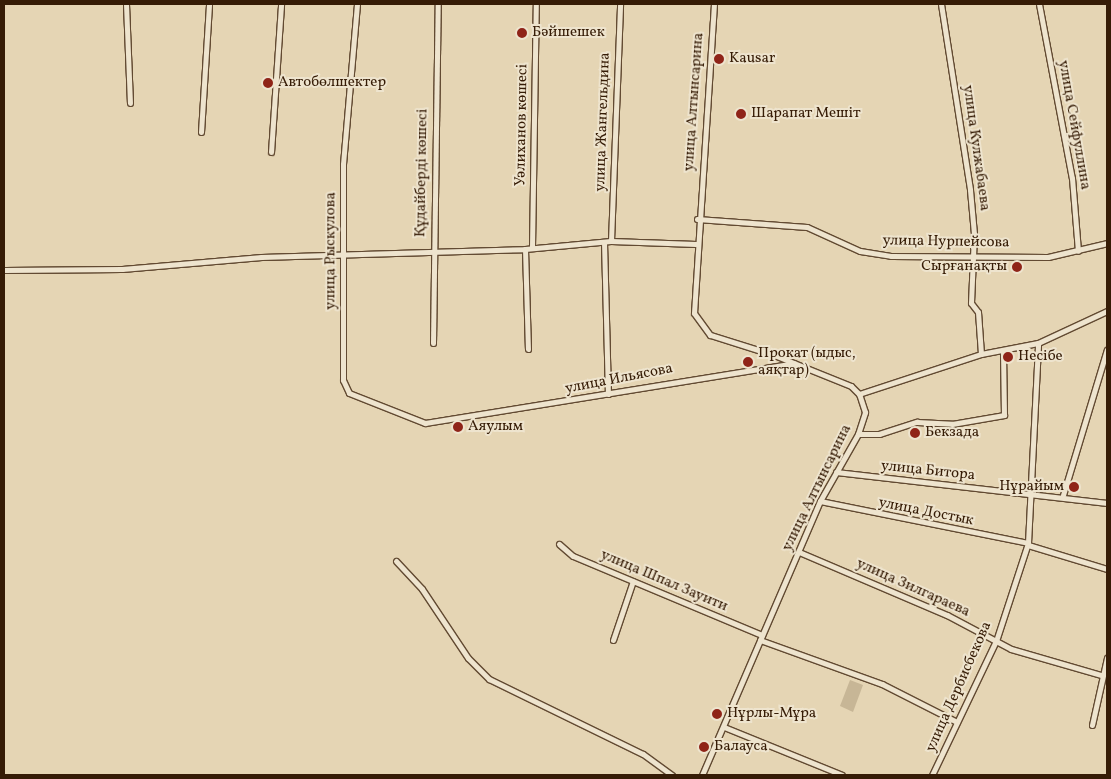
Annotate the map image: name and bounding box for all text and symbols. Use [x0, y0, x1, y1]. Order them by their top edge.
place label: Бәйшешек [532, 24, 605, 42]
marker: Бәйшешек [516, 27, 528, 39]
street label: улица Алтынсарина [680, 32, 708, 172]
place label: Kausar [729, 50, 775, 68]
street label: улица Жангельдина [592, 52, 614, 192]
marker: Kausar [713, 53, 725, 65]
street label: улица Сейфуллина [1054, 59, 1094, 191]
street label: Уәлиханов көшесі [512, 64, 532, 186]
place label: Автобөлшектер [278, 74, 386, 92]
marker: Автобөлшектер [262, 77, 274, 89]
street label: улица Кулжабаева [958, 84, 994, 212]
place label: Шарапат Мешіт [751, 105, 861, 123]
marker: Шарапат Мешіт [735, 108, 747, 120]
street label: Құдайберді көшесі [412, 109, 432, 237]
street label: улица Рыскулова [322, 192, 340, 310]
street label: улица Нурпейсова [882, 232, 1010, 252]
place label: Сырғанақты [921, 258, 1007, 276]
marker: Сырғанақты [1011, 261, 1023, 273]
place label: Прокат (ыдыс, аяқтар) [758, 344, 856, 379]
place label: Несібе [1018, 348, 1063, 366]
marker: Несібе [1002, 351, 1014, 363]
marker: Прокат (ыдыс, аяқтар) [742, 356, 754, 368]
street label: улица Ильясова [564, 360, 674, 398]
place label: Аяулым [468, 418, 523, 436]
marker: Аяулым [452, 421, 464, 433]
street label: улица Алтынсарина [779, 422, 855, 554]
place label: Бекзада [925, 424, 979, 442]
marker: Бекзада [909, 427, 921, 439]
street label: улица Битора [880, 457, 976, 485]
place label: Нұрайым [999, 478, 1064, 496]
marker: Нұрайым [1068, 481, 1080, 493]
street label: улица Достык [877, 494, 975, 530]
street label: улица Шпал Зауити [598, 546, 730, 616]
street label: улица Зилгараева [853, 555, 973, 621]
street label: улица Дербисбекова [922, 619, 996, 755]
place label: Нұрлы-Мұра [727, 705, 816, 723]
marker: Нұрлы-Мұра [711, 708, 723, 720]
place label: Балауса [714, 738, 768, 756]
marker: Балауса [698, 741, 710, 753]

